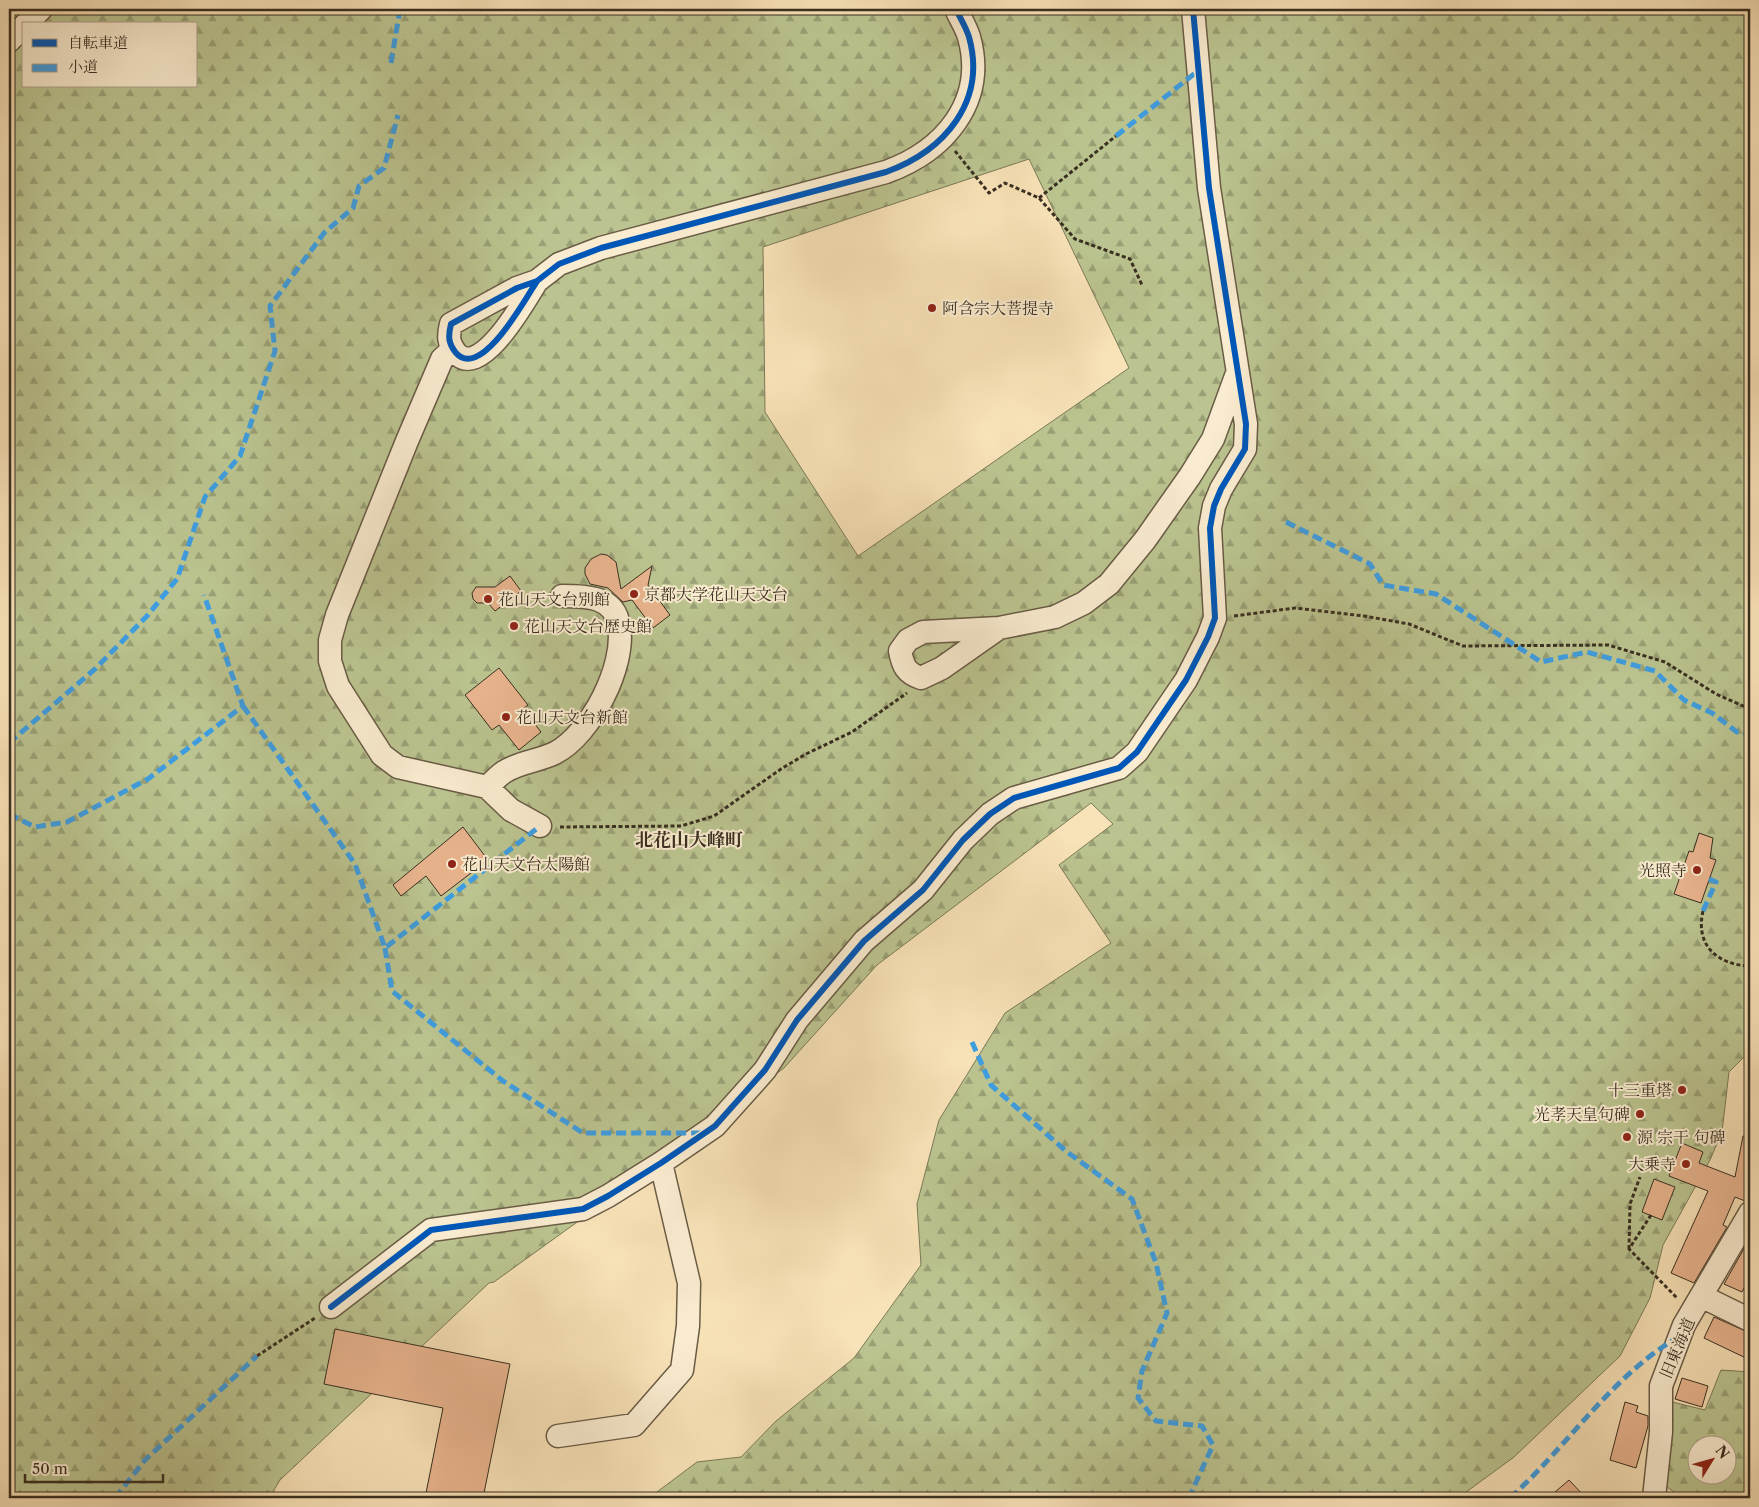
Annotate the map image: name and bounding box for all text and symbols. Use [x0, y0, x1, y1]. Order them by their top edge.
legend [22, 22, 198, 88]
text: 自転車道 [68, 33, 128, 52]
text: 小道 [68, 57, 98, 76]
place label: 阿含宗大菩提寺 [942, 298, 1054, 318]
marker: 阿含宗大菩提寺 [926, 302, 938, 314]
place label: 京都大学花山天文台 [644, 584, 788, 604]
marker: 京都大学花山天文台 [628, 588, 640, 600]
place label: 花山天文台別館 [498, 589, 610, 609]
marker: 花山天文台別館 [482, 593, 494, 605]
place label: 花山天文台歴史館 [524, 616, 652, 636]
marker: 花山天文台歴史館 [508, 620, 520, 632]
place label: 花山天文台新館 [516, 707, 628, 727]
marker: 花山天文台新館 [500, 711, 512, 723]
district label: 北花山大峰町 [635, 829, 743, 851]
place label: 花山天文台太陽館 [462, 854, 590, 874]
marker: 花山天文台太陽館 [446, 858, 458, 870]
place label: 光照寺 [1639, 860, 1687, 880]
marker: 光照寺 [1691, 864, 1703, 876]
place label: 十三重塔 [1608, 1080, 1672, 1100]
marker: 十三重塔 [1676, 1084, 1688, 1096]
place label: 光孝天皇句碑 [1534, 1104, 1630, 1124]
marker: 光孝天皇句碑 [1634, 1108, 1646, 1120]
place label: 源 宗干 句碑 [1637, 1127, 1726, 1147]
marker: 源 宗干 句碑 [1621, 1131, 1633, 1143]
place label: 大乗寺 [1628, 1154, 1676, 1174]
marker: 大乗寺 [1680, 1158, 1692, 1170]
street label: 旧東海道 [1655, 1315, 1699, 1381]
north arrow [1686, 1434, 1736, 1484]
text: N [1712, 1442, 1733, 1462]
scale bar [25, 1452, 162, 1484]
text: 50 m [32, 1459, 68, 1478]

